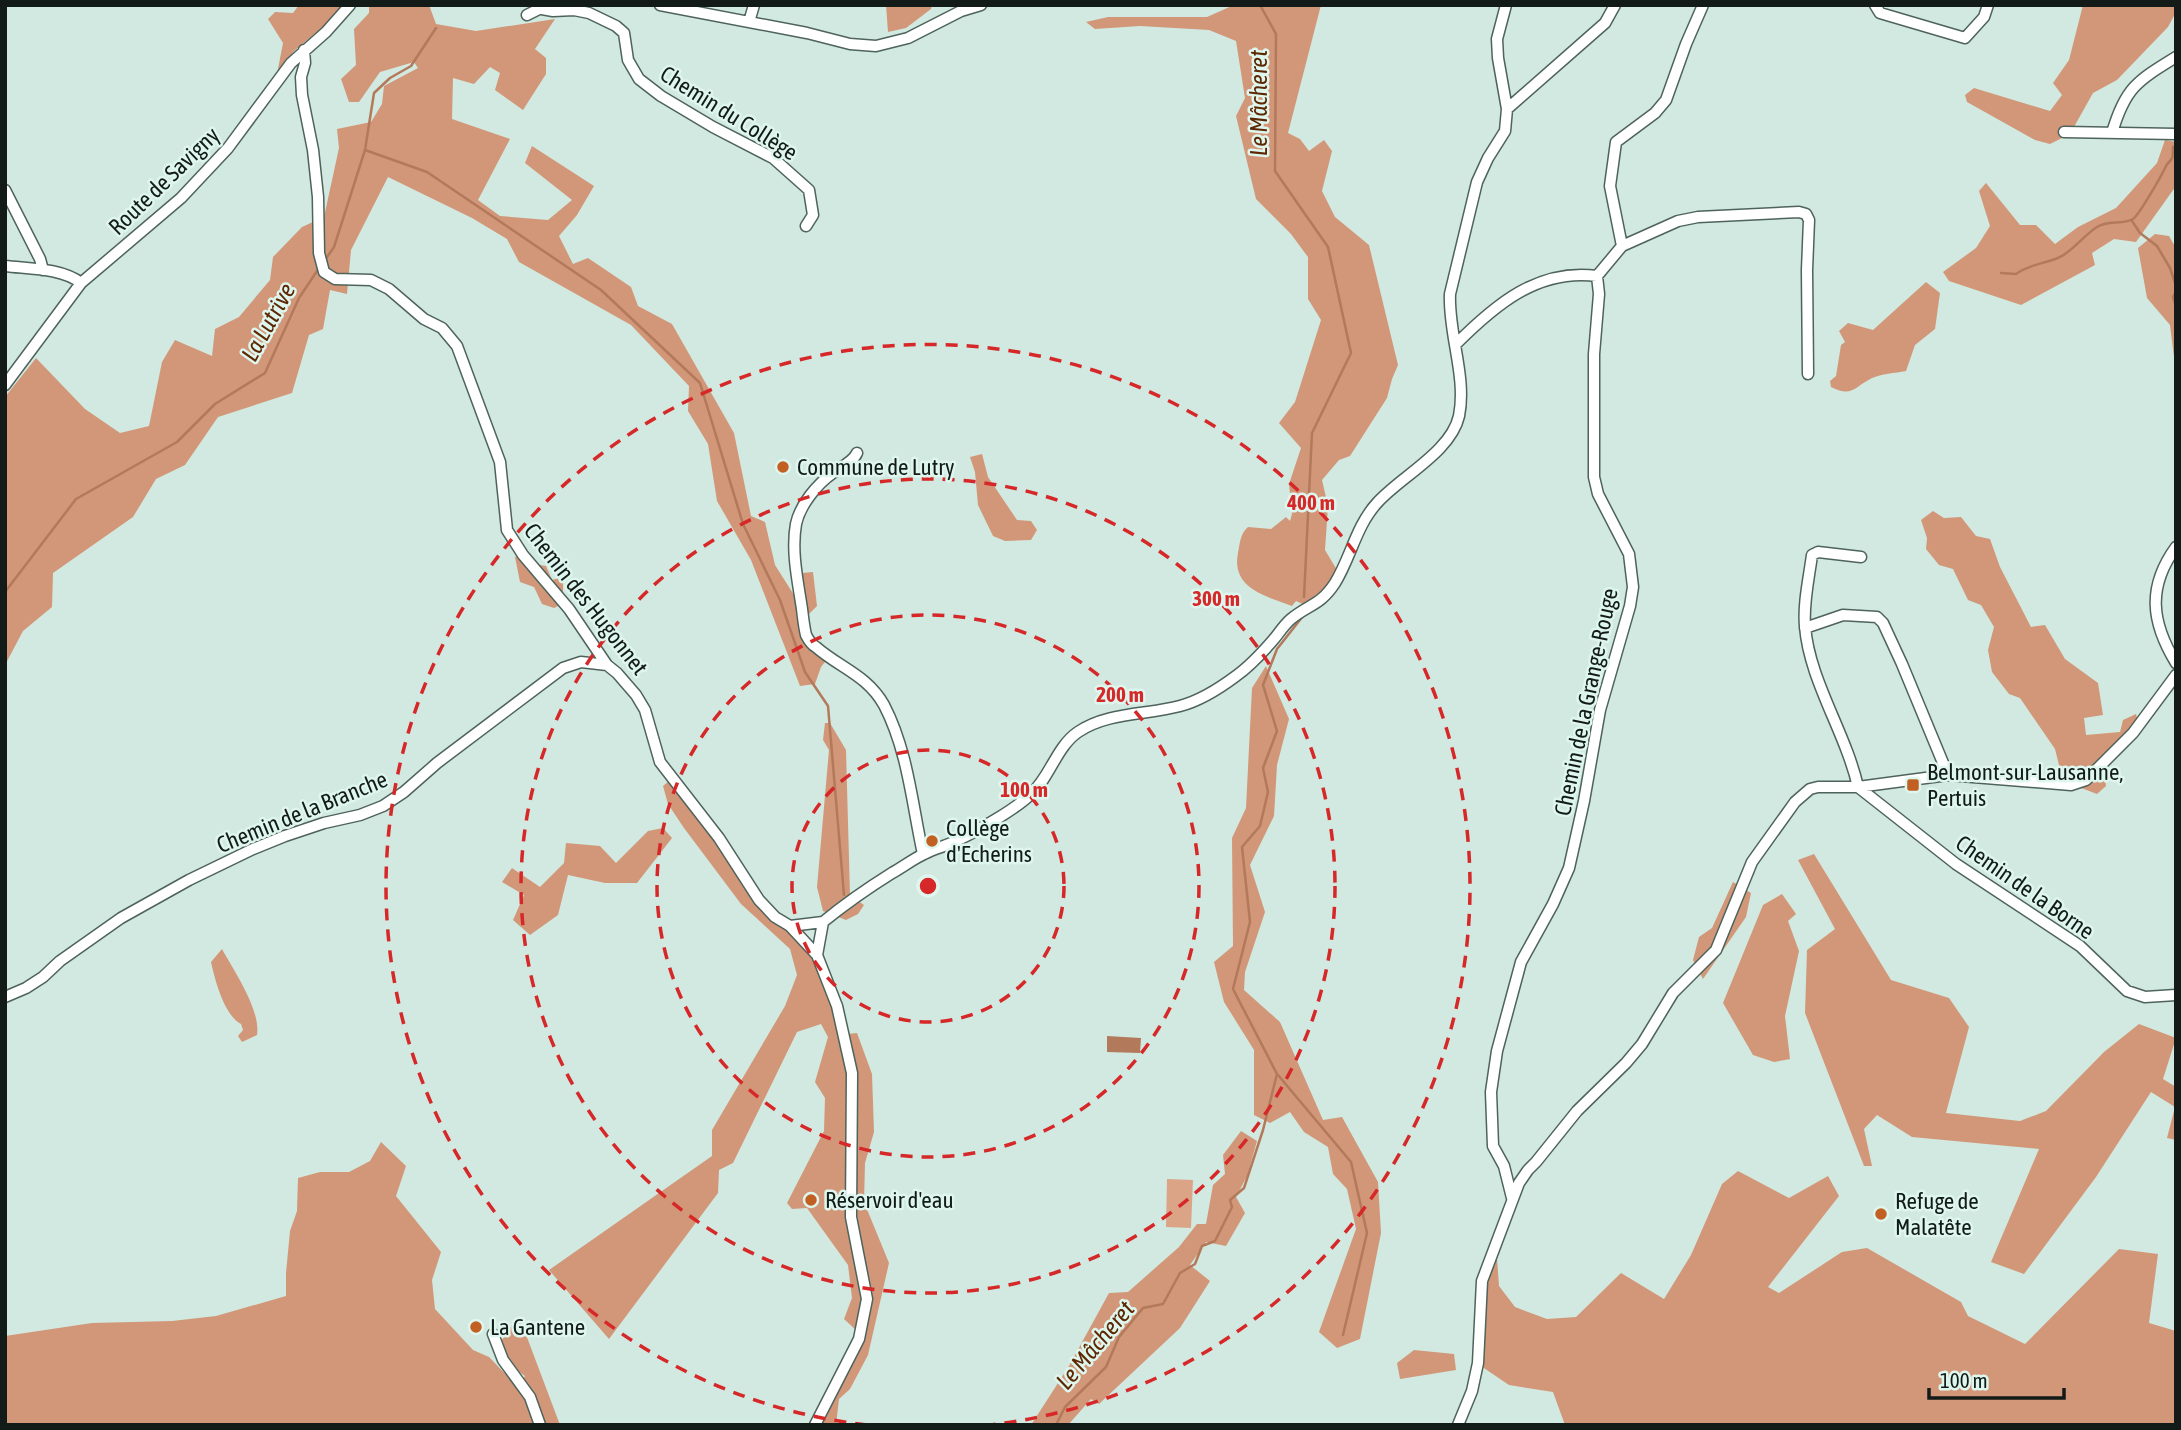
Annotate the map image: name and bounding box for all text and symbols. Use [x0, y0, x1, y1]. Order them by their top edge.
water label: Le Mâcheret [1245, 50, 1272, 156]
street label: Chemin du Collège [656, 60, 802, 166]
street label: Route de Savigny [103, 122, 225, 240]
water label: La Lutrive [236, 278, 300, 366]
place label: Commune de Lutry [797, 454, 955, 480]
marker: Commune de Lutry [775, 459, 791, 475]
text: 400 m [1286, 490, 1335, 514]
street label: Chemin des Hugonnet [519, 518, 653, 680]
text: 300 m [1192, 586, 1240, 610]
street label: Chemin de la Grange-Rouge [1549, 586, 1623, 818]
text: 200 m [1096, 682, 1144, 706]
place label: Belmont-sur-Lausanne, Pertuis [1927, 759, 2123, 811]
street label: Chemin de la Branche [213, 766, 391, 858]
text: 100 m [1000, 777, 1048, 801]
marker: Belmont-sur-Lausanne, Pertuis [1905, 777, 1921, 793]
place label: Collège d'Echerins [946, 815, 1032, 867]
street label: Chemin de la Borne [1951, 830, 2099, 944]
marker: Collège d'Echerins [924, 833, 940, 849]
centre of rings [916, 874, 940, 898]
place label: Réservoir d'eau [825, 1187, 954, 1213]
place label: Refuge de Malatête [1895, 1188, 1979, 1240]
marker: Réservoir d'eau [803, 1192, 819, 1208]
marker: Refuge de Malatête [1873, 1206, 1889, 1222]
water label: Le Mâcheret [1050, 1296, 1140, 1394]
place label: La Gantene [490, 1314, 585, 1340]
marker: La Gantene [468, 1319, 484, 1335]
scale bar [1929, 1356, 2064, 1400]
text: 100 m [1940, 1368, 1988, 1392]

